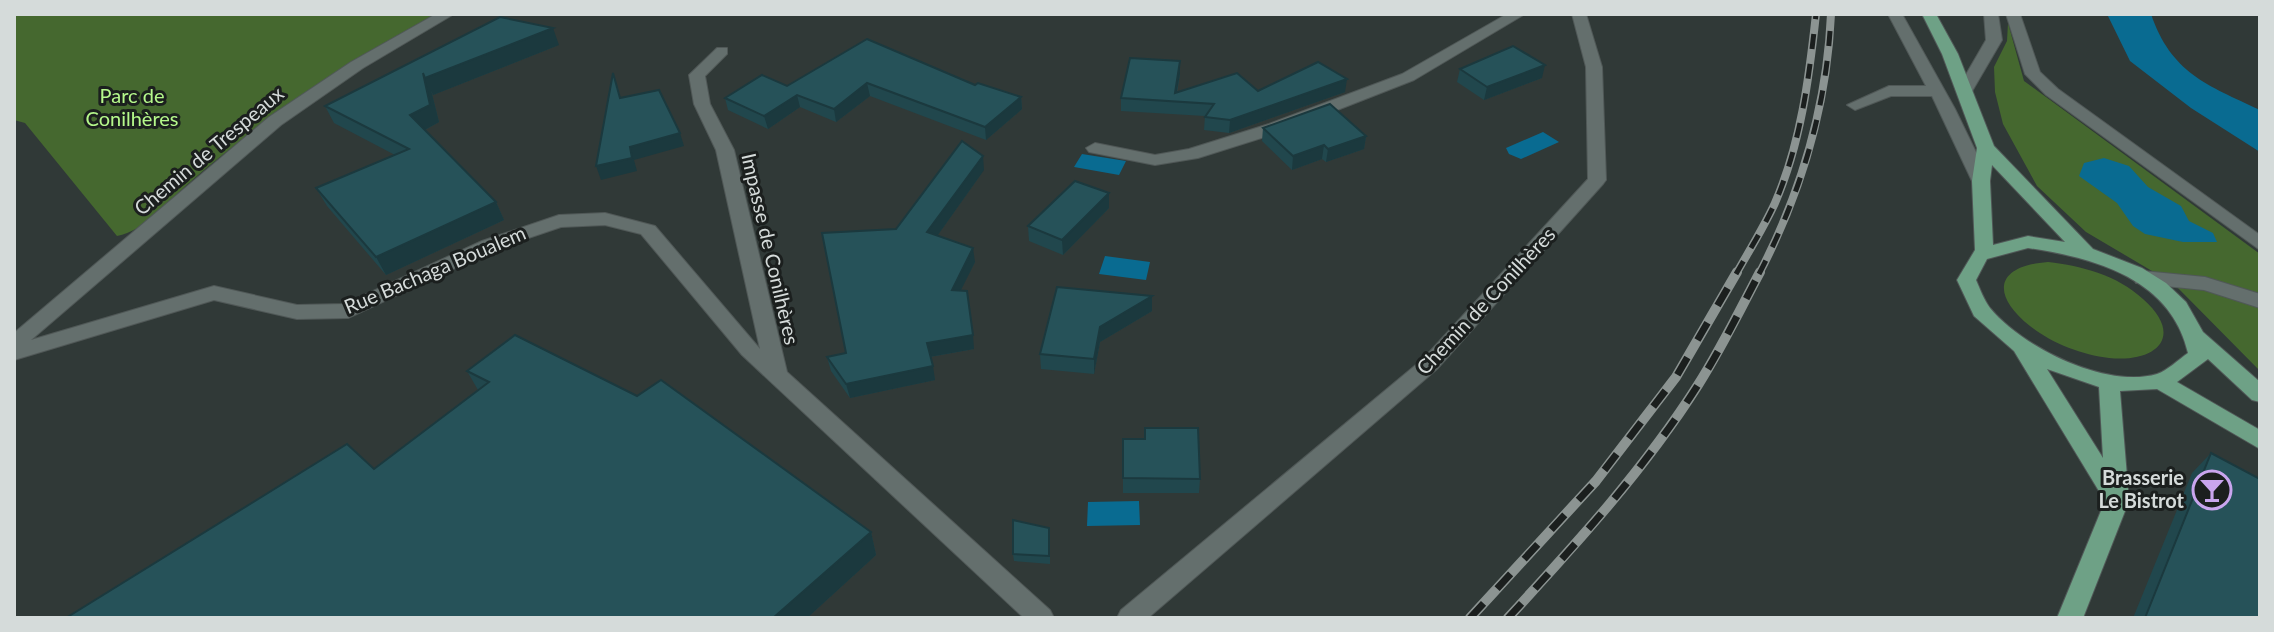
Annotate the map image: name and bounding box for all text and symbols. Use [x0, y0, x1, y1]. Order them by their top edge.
street label: Chemin de Trespeaux [129, 81, 288, 220]
park label: Parc de Conilhères [86, 83, 179, 130]
street label: Impasse de Conilhères [737, 151, 805, 347]
street label: Rue Bachaga Boualem [340, 220, 529, 318]
street label: Chemin de Conilhères [1411, 222, 1560, 379]
place label: Brasserie Le Bistrot [2098, 465, 2185, 512]
bar icon: Brasserie Le Bistrot [2191, 469, 2233, 511]

